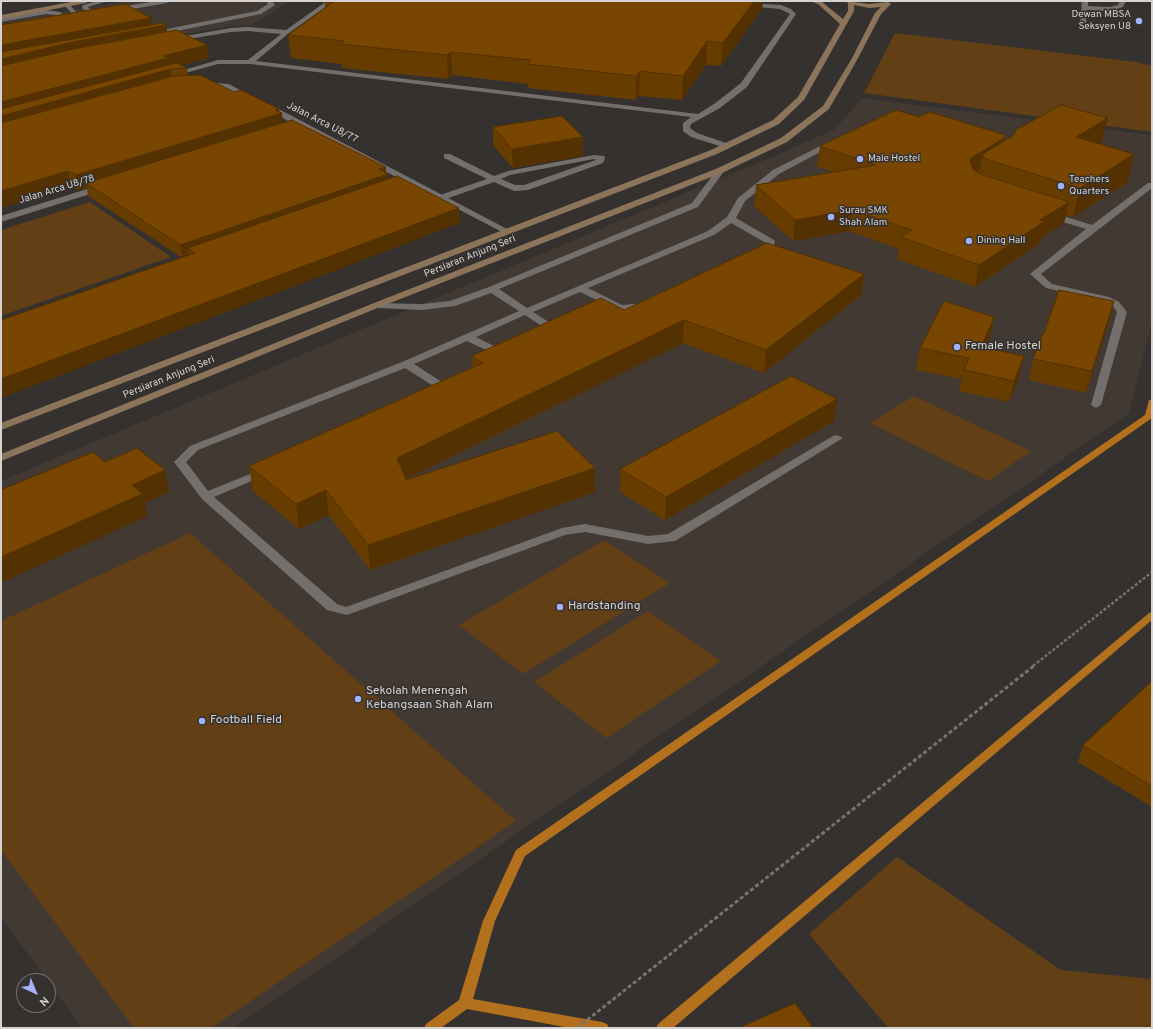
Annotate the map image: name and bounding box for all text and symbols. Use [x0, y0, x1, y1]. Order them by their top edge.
place label: Dewan MBSA Seksyen U8 [1072, 9, 1131, 32]
marker: Dewan MBSA Seksyen U8 [1134, 16, 1144, 26]
street label: Jalan Arca U8/77 [284, 100, 360, 146]
place label: Male Hostel [868, 153, 920, 165]
marker: Male Hostel [855, 154, 865, 164]
street label: Jalan Arca U8/78 [18, 173, 96, 207]
place label: Teachers Quarters [1069, 174, 1109, 198]
marker: Teachers Quarters [1056, 181, 1066, 191]
place label: Surau SMK Shah Alam [839, 205, 888, 228]
marker: Surau SMK Shah Alam [826, 212, 836, 222]
street label: Persiaran Anjung Seri [422, 233, 518, 281]
place label: Dining Hall [977, 235, 1025, 247]
marker: Dining Hall [964, 236, 974, 246]
place label: Female Hostel [965, 340, 1041, 354]
marker: Female Hostel [952, 342, 962, 352]
street label: Persiaran Anjung Seri [121, 354, 217, 402]
place label: Hardstanding [568, 600, 640, 614]
marker: Hardstanding [555, 602, 565, 612]
place label: Sekolah Menengah Kebangsaan Shah Alam [366, 685, 493, 713]
marker: Sekolah Menengah Kebangsaan Shah Alam [353, 694, 363, 704]
place label: Football Field [210, 714, 282, 728]
marker: Football Field [197, 716, 207, 726]
north arrow [16, 973, 56, 1013]
text: N [36, 993, 51, 1009]

